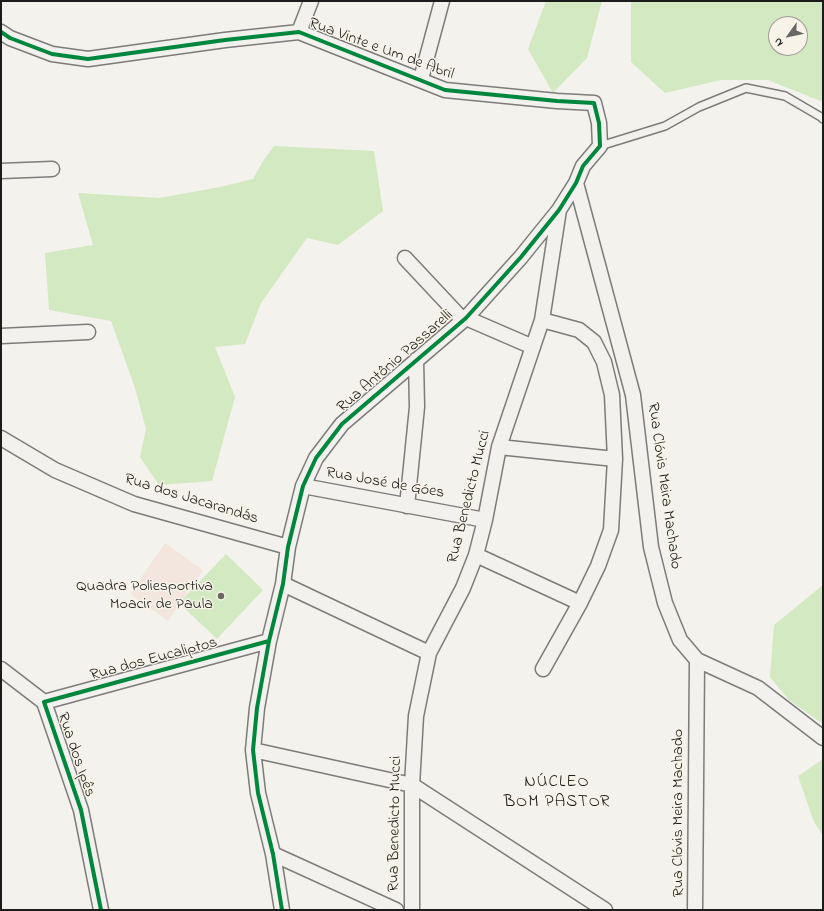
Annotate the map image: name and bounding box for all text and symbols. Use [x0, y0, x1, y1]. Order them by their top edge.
street label: Rua Vinte e Um de Abril [306, 15, 456, 85]
north arrow [768, 16, 808, 56]
text: N [770, 35, 788, 49]
street label: Rua Antônio Passarelli [334, 306, 458, 418]
street label: Rua Clóvis Meira Machado [642, 402, 684, 570]
street label: Rua Benedicto Mucci [444, 429, 496, 565]
street label: Rua José de Góes [324, 464, 446, 504]
street label: Rua dos Jacarandás [122, 471, 260, 529]
place label: Quadra Poliesportiva Moacir de Paula [76, 577, 213, 615]
marker: Quadra Poliesportiva Moacir de Paula [216, 591, 226, 601]
street label: Rua dos Eucaliptos [88, 634, 220, 686]
street label: Rua dos Ipês [52, 710, 98, 800]
street label: Rua Clóvis Meira Machado [669, 729, 689, 897]
street label: Rua Benedicto Mucci [385, 756, 407, 892]
district label: NÚCLEO BOM PASTOR [504, 773, 610, 813]

